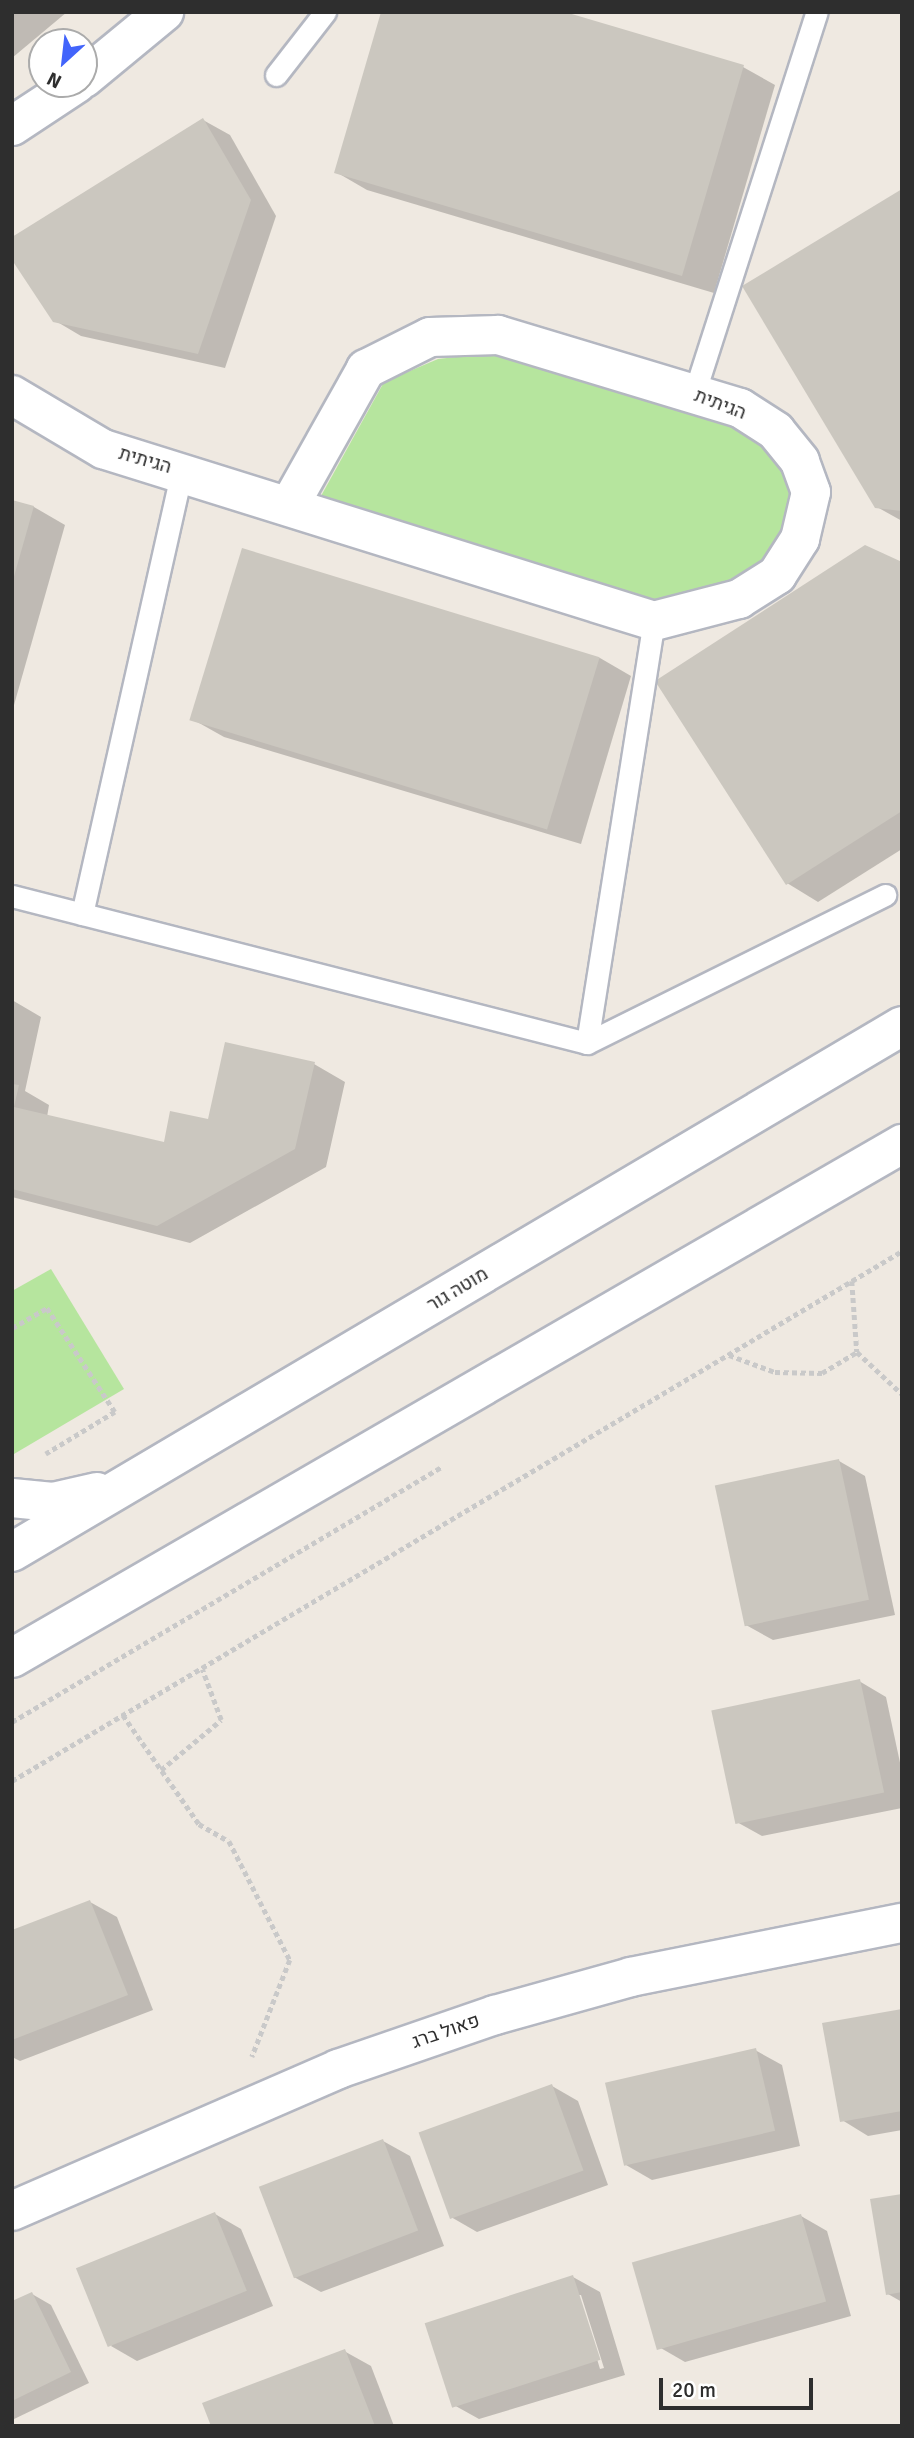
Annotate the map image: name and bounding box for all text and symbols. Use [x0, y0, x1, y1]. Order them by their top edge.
north arrow [28, 28, 98, 98]
text: N [43, 66, 66, 94]
street label: הגיתית [691, 385, 749, 425]
street label: הגיתית [116, 443, 174, 479]
street label: מוטה גור [423, 1263, 493, 1317]
street label: פאול ברג [409, 2010, 483, 2054]
scale bar [662, 2364, 816, 2408]
text: 20 m [672, 2377, 716, 2403]

